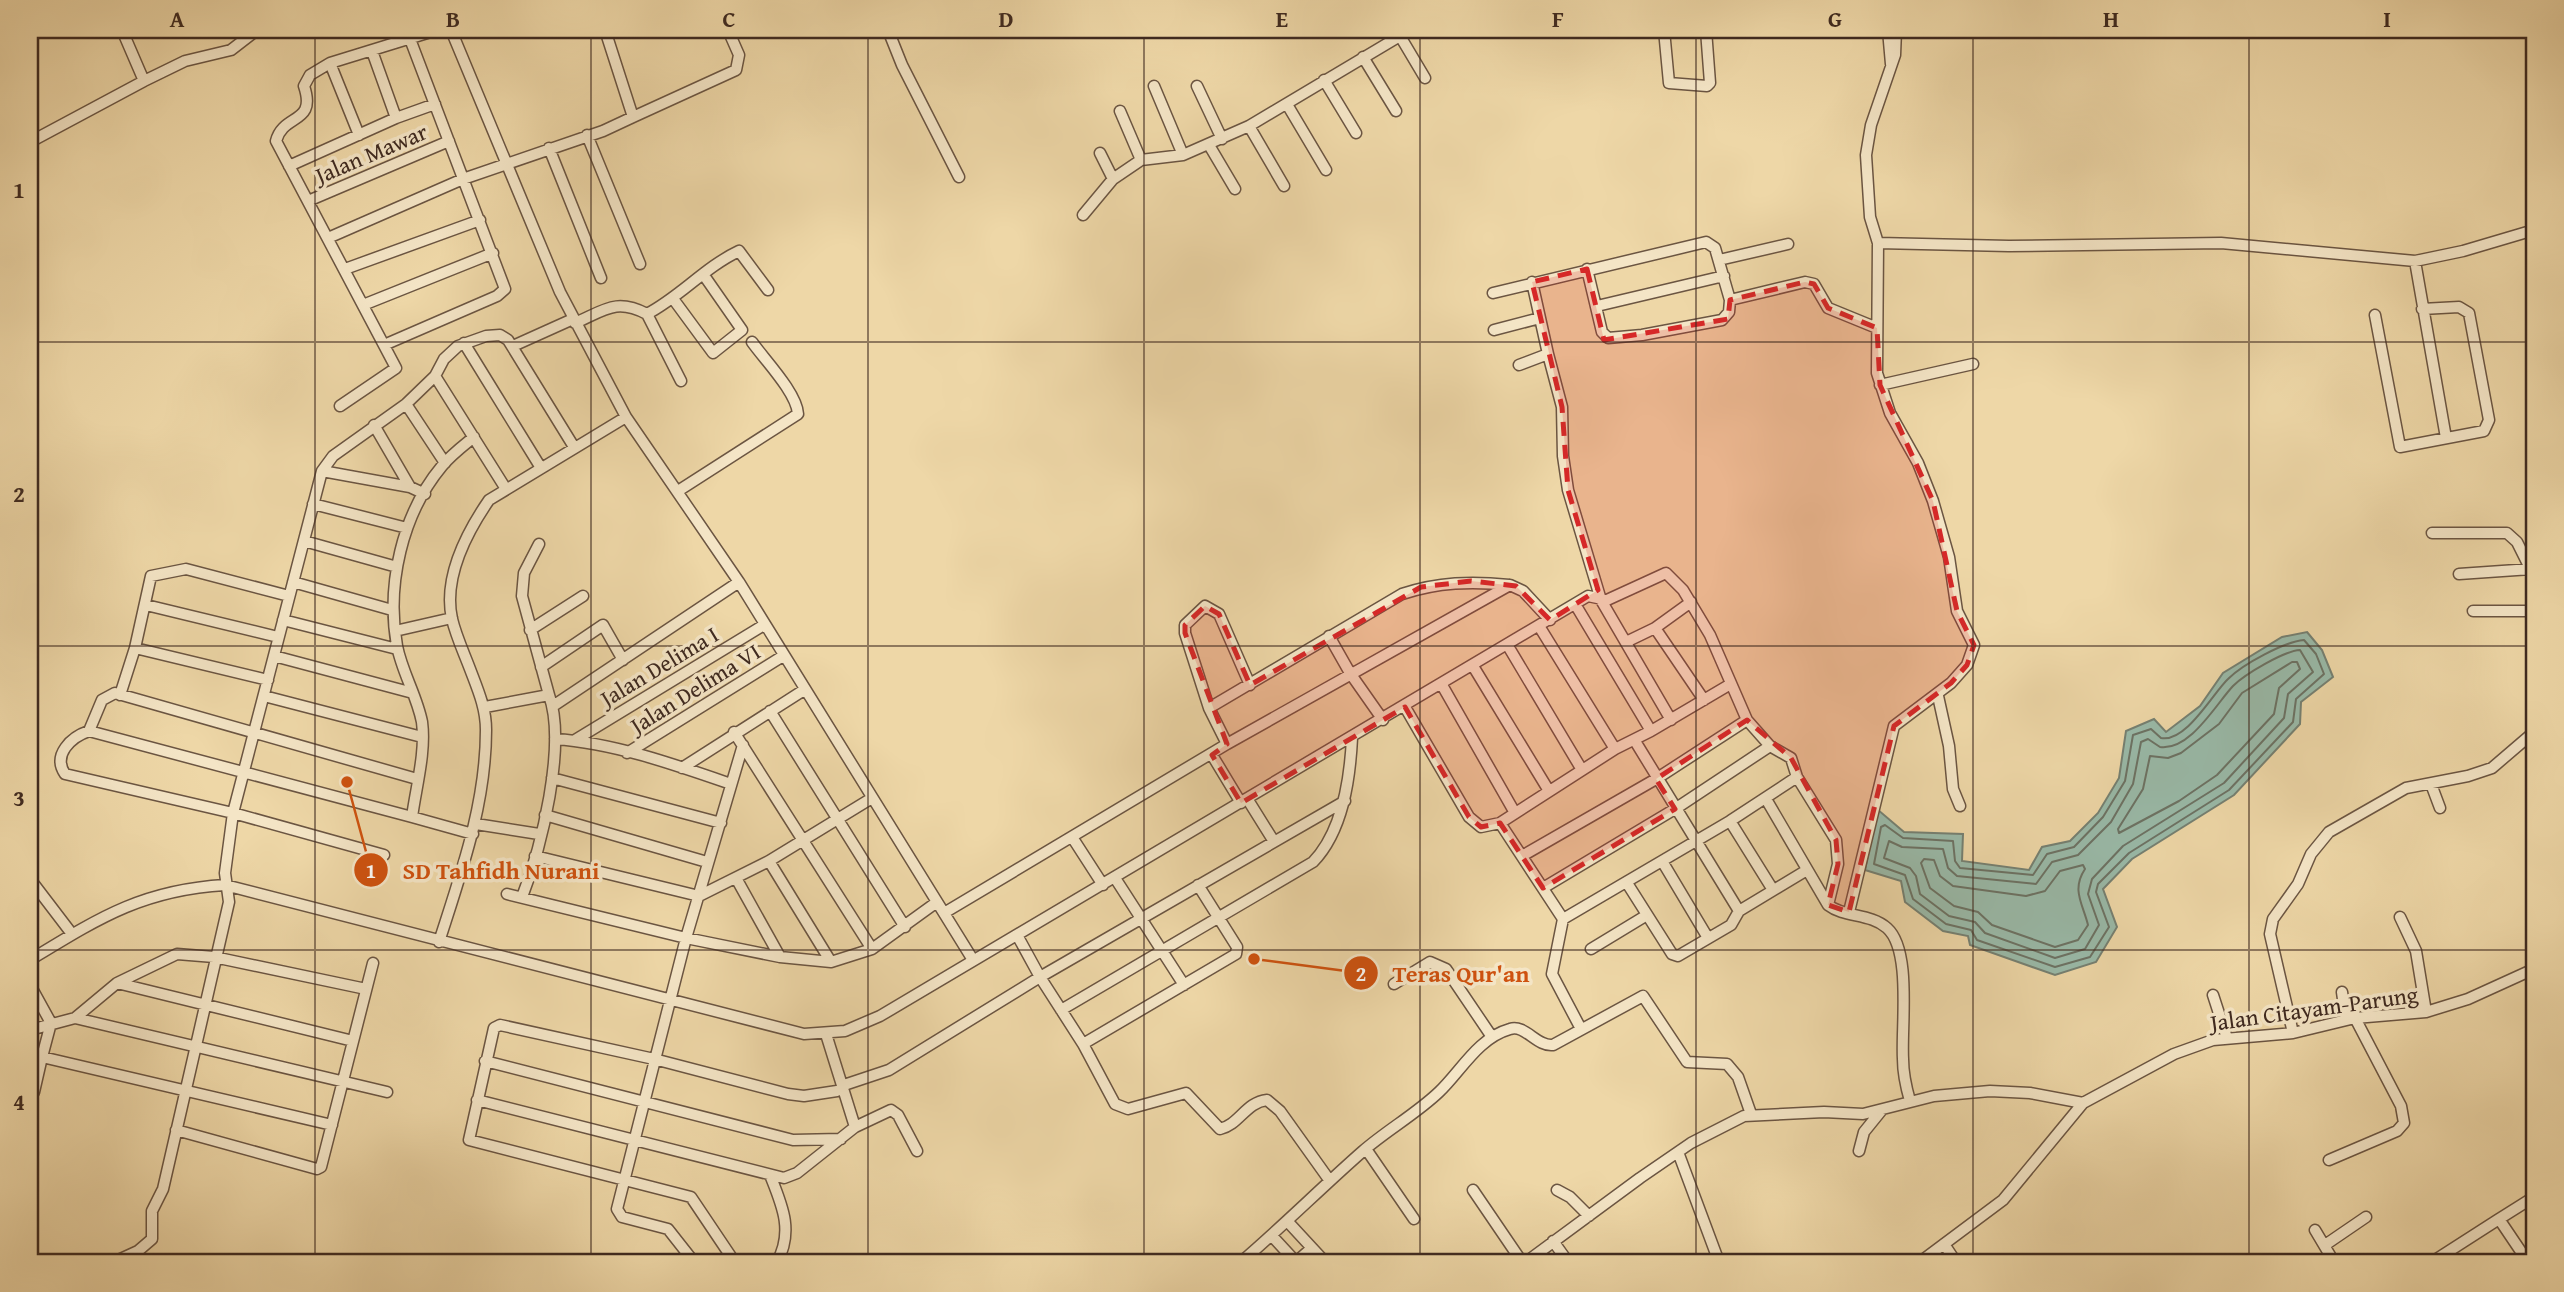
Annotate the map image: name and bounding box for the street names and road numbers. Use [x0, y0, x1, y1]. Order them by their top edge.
street label: Jalan Mawar [307, 114, 433, 193]
street label: Jalan Delima I [591, 618, 724, 716]
street label: Jalan Delima VI [621, 635, 766, 743]
street label: Jalan Citayam-Parung [2205, 977, 2421, 1039]

